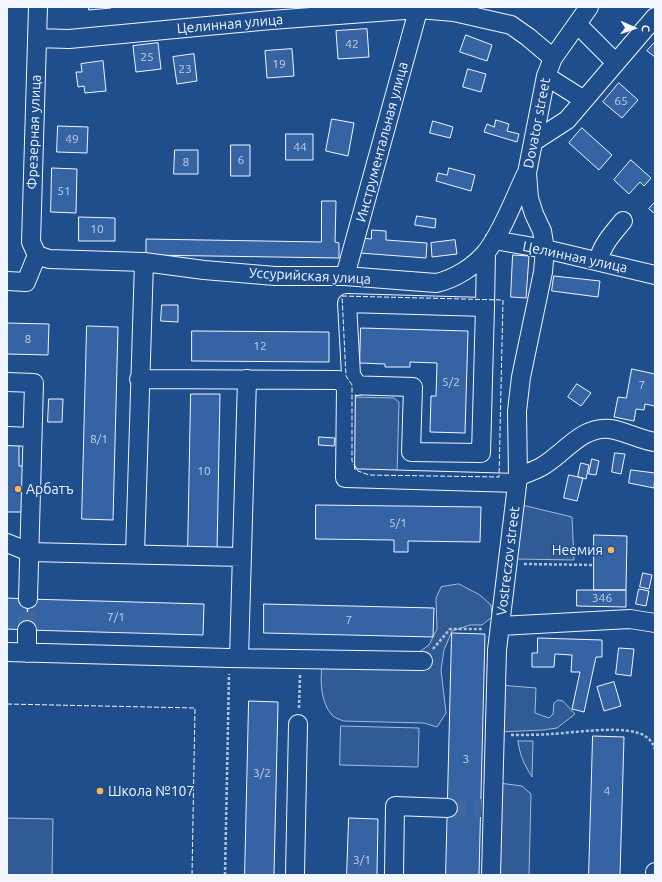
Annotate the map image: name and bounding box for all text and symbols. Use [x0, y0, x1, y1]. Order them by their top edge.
north arrow [614, 8, 654, 48]
street label: Целинная улица [176, 11, 284, 37]
text: С [640, 25, 652, 32]
house number: 42 [345, 37, 359, 51]
house number: 25 [140, 50, 154, 64]
house number: 19 [272, 57, 286, 71]
street label: Инструментальная улица [352, 60, 412, 224]
house number: 23 [178, 62, 192, 76]
street label: Фрезерная улица [24, 74, 44, 190]
street label: Dovator street [520, 76, 554, 170]
house number: 65 [614, 94, 628, 108]
house number: 49 [65, 132, 79, 146]
house number: 44 [293, 140, 307, 154]
house number: 6 [238, 153, 244, 167]
house number: 8 [183, 155, 189, 169]
house number: 51 [57, 184, 71, 198]
house number: 10 [90, 222, 104, 236]
street label: Целинная улица [521, 238, 629, 276]
street label: Уссурийская улица [249, 264, 371, 288]
house number: 8 [25, 332, 31, 346]
house number: 12 [253, 339, 267, 353]
house number: 5/2 [442, 375, 460, 389]
house number: 7 [639, 378, 645, 392]
house number: 8/1 [90, 432, 108, 446]
house number: 10 [197, 464, 211, 478]
place label: Арбатъ [26, 481, 73, 497]
marker: Арбатъ [13, 484, 23, 494]
street label: Vostreczov street [493, 505, 523, 617]
house number: 5/1 [389, 516, 407, 530]
place label: Неемия [552, 542, 603, 558]
marker: Неемия [606, 545, 616, 555]
house number: 346 [592, 591, 612, 605]
house number: 7/1 [107, 610, 125, 624]
house number: 7 [346, 613, 352, 627]
house number: 3 [463, 752, 469, 766]
house number: 3/2 [253, 766, 271, 780]
place label: Школа №107 [108, 783, 194, 799]
house number: 4 [604, 784, 610, 798]
marker: Школа №107 [95, 786, 105, 796]
house number: 3/1 [353, 853, 371, 867]

